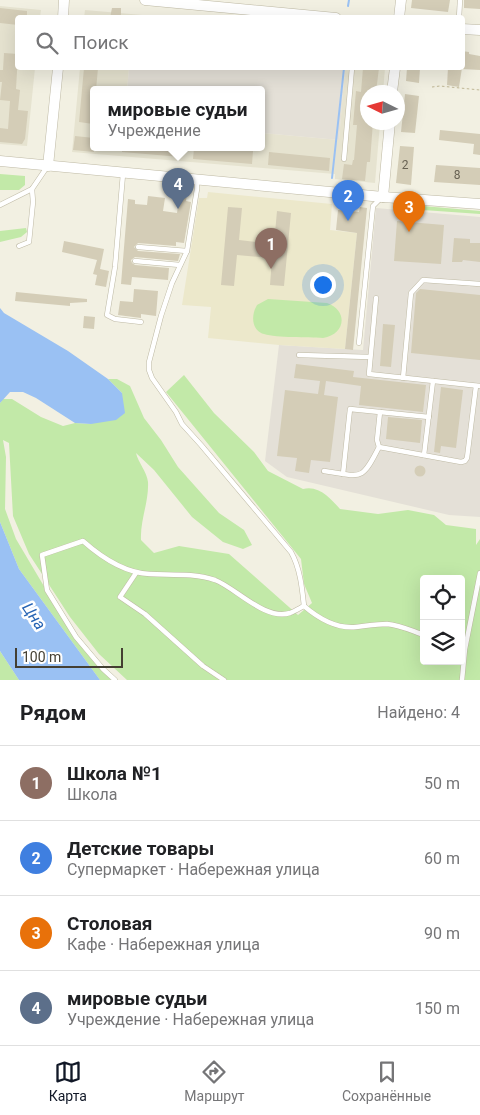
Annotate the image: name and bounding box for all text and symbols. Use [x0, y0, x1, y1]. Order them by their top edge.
search box [15, 15, 465, 70]
icon: search [33, 29, 61, 57]
text: Поиск [73, 31, 129, 54]
north arrow [360, 85, 405, 130]
popup [90, 86, 265, 151]
text: мировые судьи [107, 98, 248, 121]
text: Учреждение [107, 121, 201, 140]
house number: 2 [402, 158, 409, 172]
pin: 4 [162, 168, 194, 209]
house number: 8 [454, 168, 461, 182]
pin: 2 [332, 180, 364, 221]
pin: 3 [393, 191, 425, 232]
pin: 1 [255, 228, 287, 269]
your location [310, 272, 336, 298]
map controls [420, 575, 465, 665]
button: locate [420, 575, 465, 620]
water label: Цна [18, 599, 50, 633]
button: layers [420, 620, 465, 665]
scale bar [15, 645, 122, 668]
text: 100 m [22, 649, 61, 665]
text: Рядом [20, 701, 86, 725]
text: Найдено: 4 [377, 703, 460, 722]
text: Школа №1 [67, 762, 162, 785]
text: 1 [31, 774, 41, 793]
text: 50 m [424, 774, 460, 793]
text: Школа [67, 785, 118, 804]
text: Детские товары [67, 837, 214, 860]
text: 2 [31, 849, 41, 868]
text: 60 m [424, 849, 460, 868]
text: Супермаркет · Набережная улица [67, 860, 320, 879]
text: Столовая [67, 912, 152, 935]
text: 3 [31, 924, 41, 943]
text: 90 m [424, 924, 460, 943]
text: Кафе · Набережная улица [67, 935, 260, 954]
text: мировые судьи [67, 987, 207, 1010]
text: 4 [31, 999, 41, 1018]
text: 150 m [415, 999, 460, 1018]
text: Учреждение · Набережная улица [67, 1010, 314, 1029]
tab: Карта [49, 1058, 87, 1104]
tab: Маршрут [184, 1058, 245, 1104]
tab: Сохранённые [342, 1058, 431, 1104]

